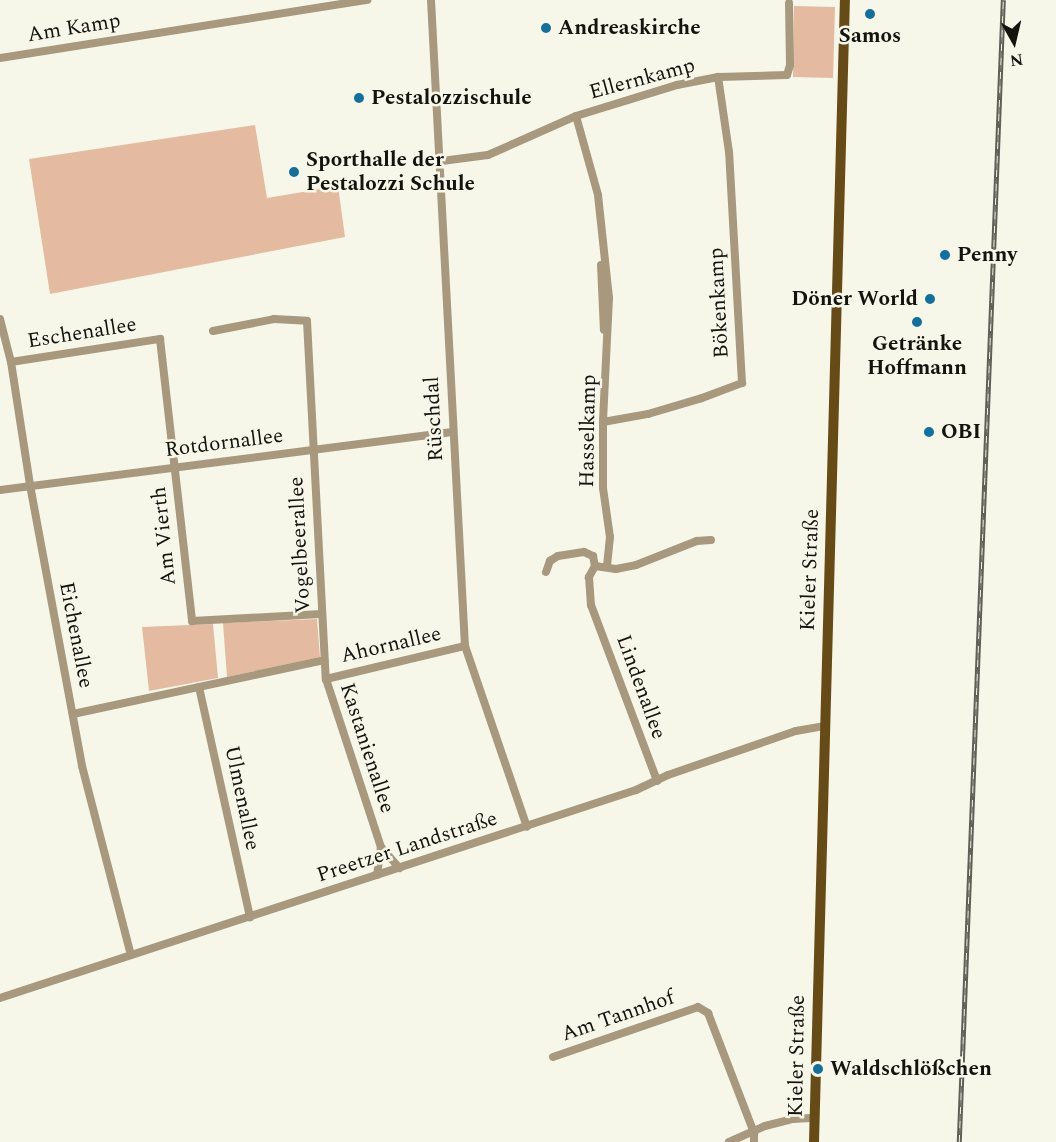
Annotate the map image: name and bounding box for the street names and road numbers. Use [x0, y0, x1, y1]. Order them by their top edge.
street label: Am Kamp [26, 8, 122, 48]
street label: Ellernkamp [586, 53, 698, 105]
street label: Bökenkamp [704, 247, 734, 359]
street label: Eschenallee [26, 312, 138, 354]
street label: Hasselkamp [574, 374, 602, 488]
street label: Rüschdal [419, 376, 449, 462]
street label: Rotdornallee [163, 423, 285, 463]
street label: Vogelbeerallee [284, 476, 316, 614]
street label: Am Vierth [146, 485, 182, 587]
street label: Kieler Straße [795, 508, 825, 632]
street label: Eichenallee [53, 580, 99, 690]
street label: Ahornallee [338, 621, 444, 669]
street label: Lindenallee [611, 632, 671, 742]
street label: Kastanienallee [334, 680, 400, 816]
street label: Ulmenallee [219, 743, 265, 853]
street label: Preetzer Landstraße [313, 806, 501, 888]
street label: Am Tannhof [558, 985, 678, 1047]
street label: Kieler Straße [783, 995, 811, 1117]

